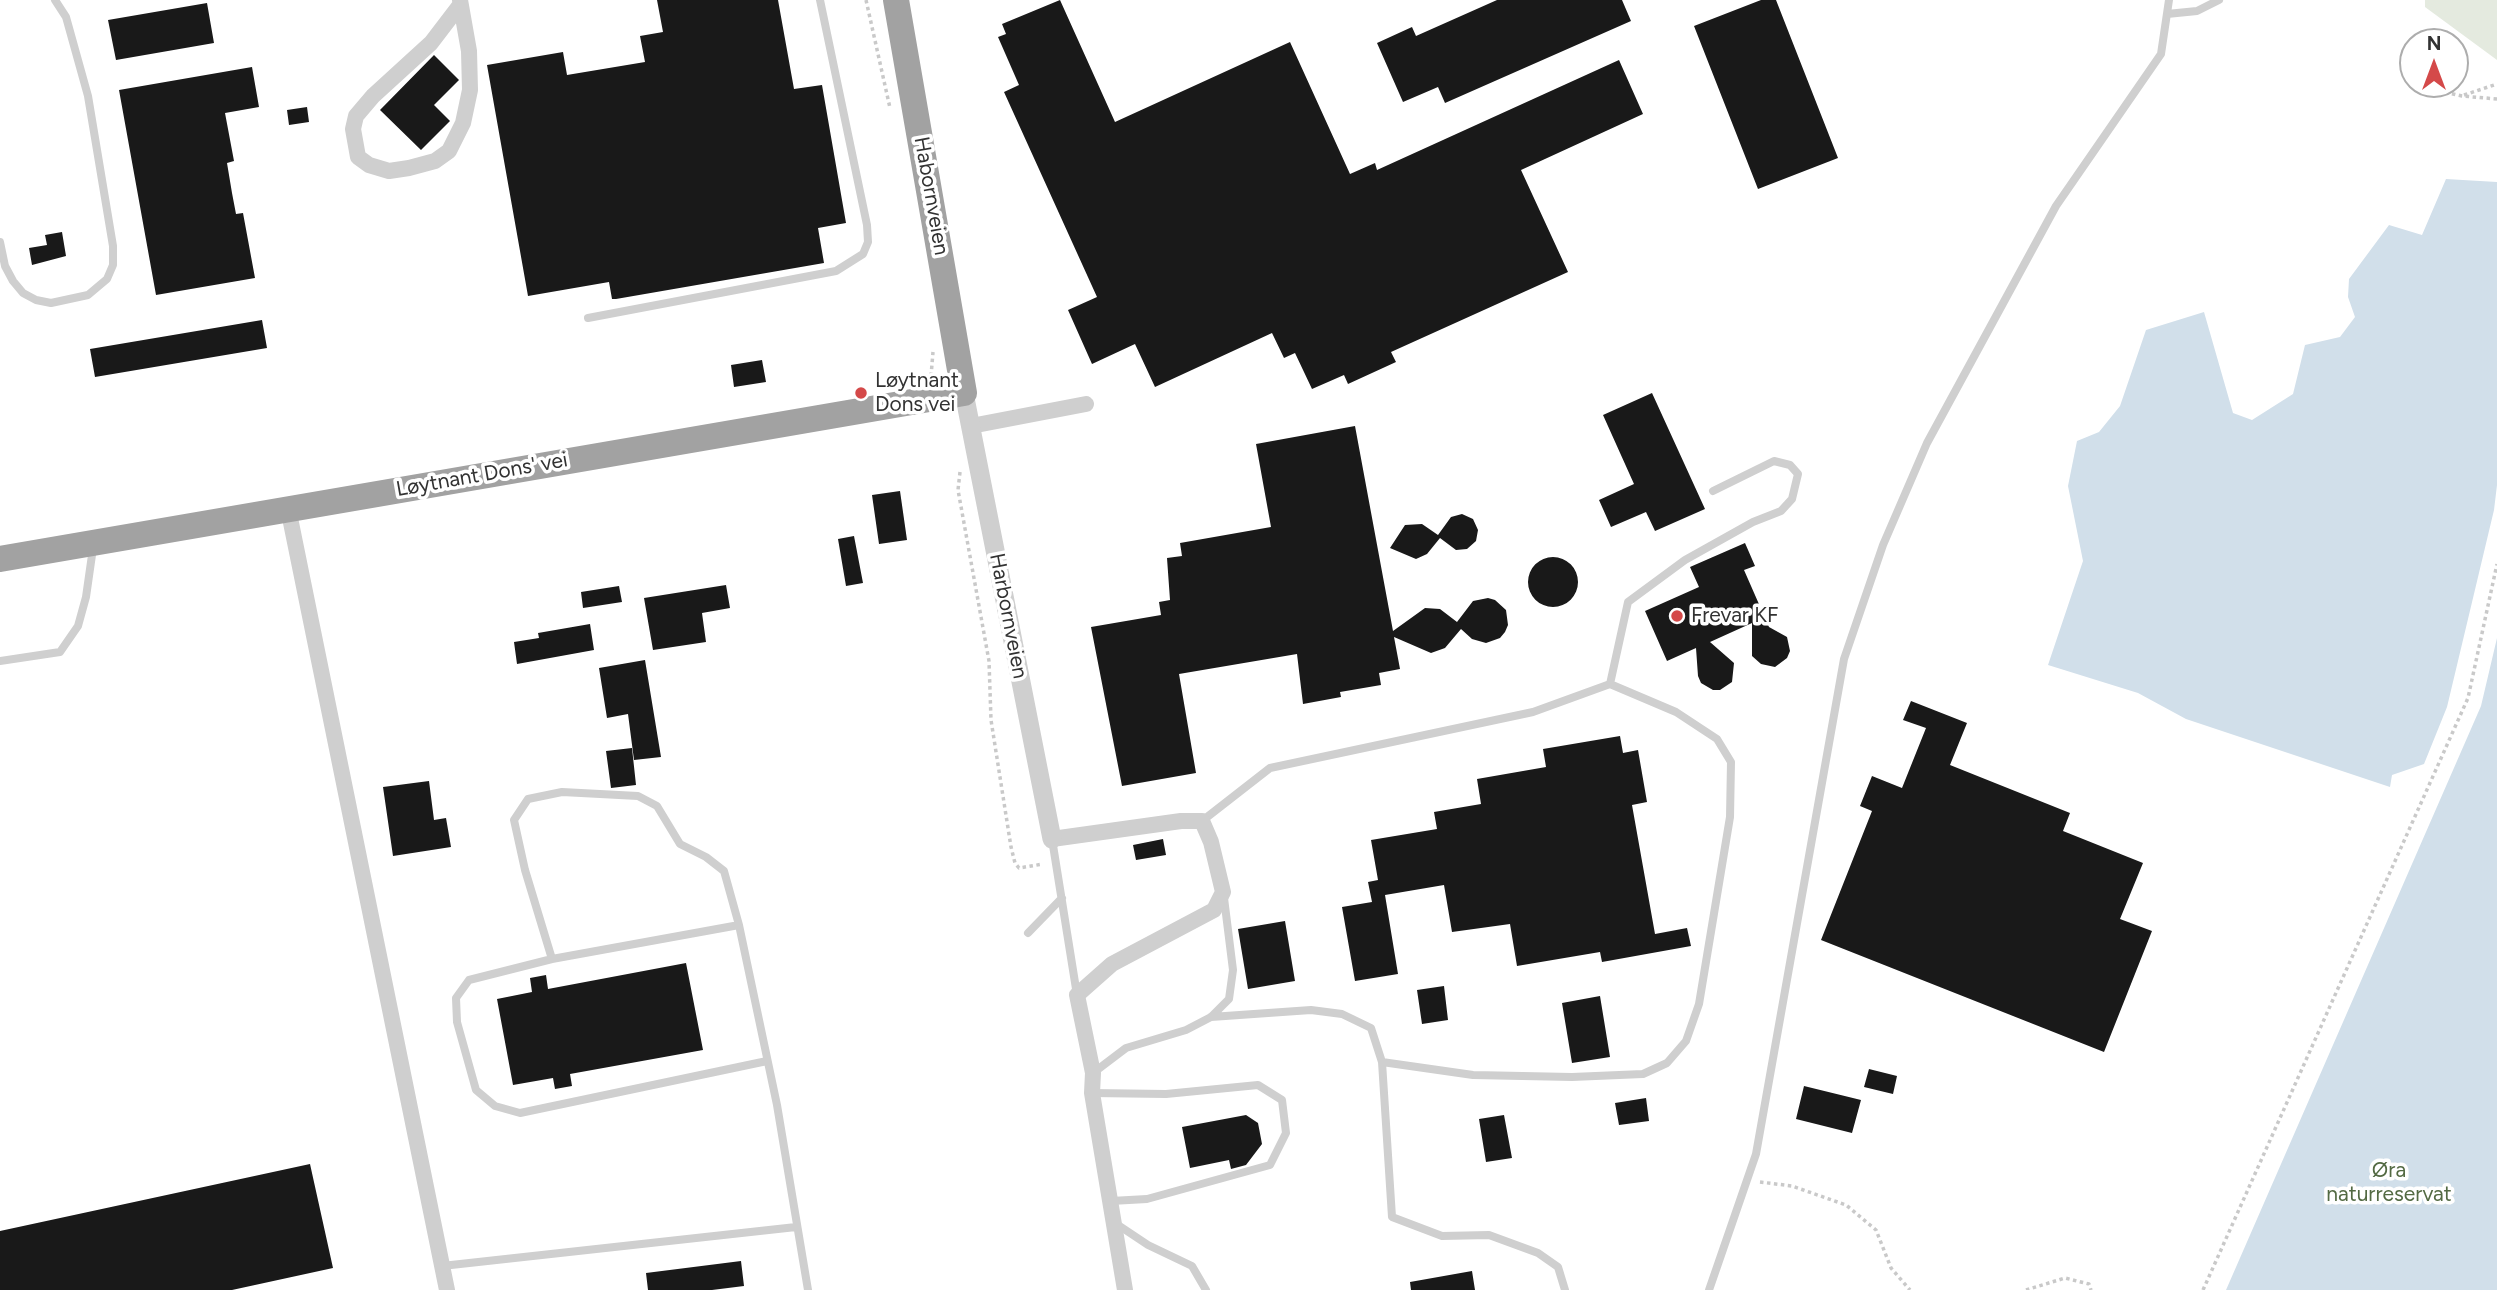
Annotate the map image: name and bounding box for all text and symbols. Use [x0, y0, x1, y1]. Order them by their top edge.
north arrow [2399, 28, 2469, 98]
text: N [2427, 32, 2441, 55]
street label: Habornveien [908, 135, 954, 257]
place label: Løytnant Dons vei [875, 368, 959, 418]
marker: Løytnant Dons vei [853, 385, 869, 401]
street label: Løytnant Dons' vei [394, 448, 570, 502]
street label: Harbornveien [984, 551, 1032, 681]
place label: Frevar KF [1691, 603, 1778, 629]
marker: Frevar KF [1669, 608, 1685, 624]
park label: Øra naturreservat [2326, 1158, 2452, 1208]

